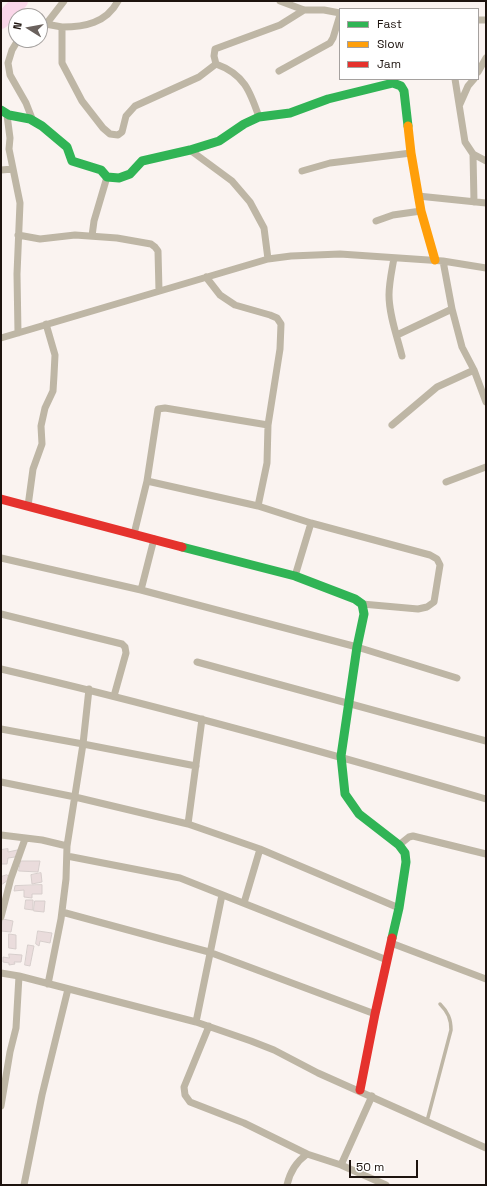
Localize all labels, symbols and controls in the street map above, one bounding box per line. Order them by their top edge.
north arrow [8,8,48,48]
legend [339,8,479,80]
text: Fast [377,16,402,32]
text: N [10,21,25,31]
text: Slow [377,36,404,52]
text: Jam [377,56,401,72]
scale bar [351,1152,420,1178]
text: 50 m [356,1159,384,1175]

